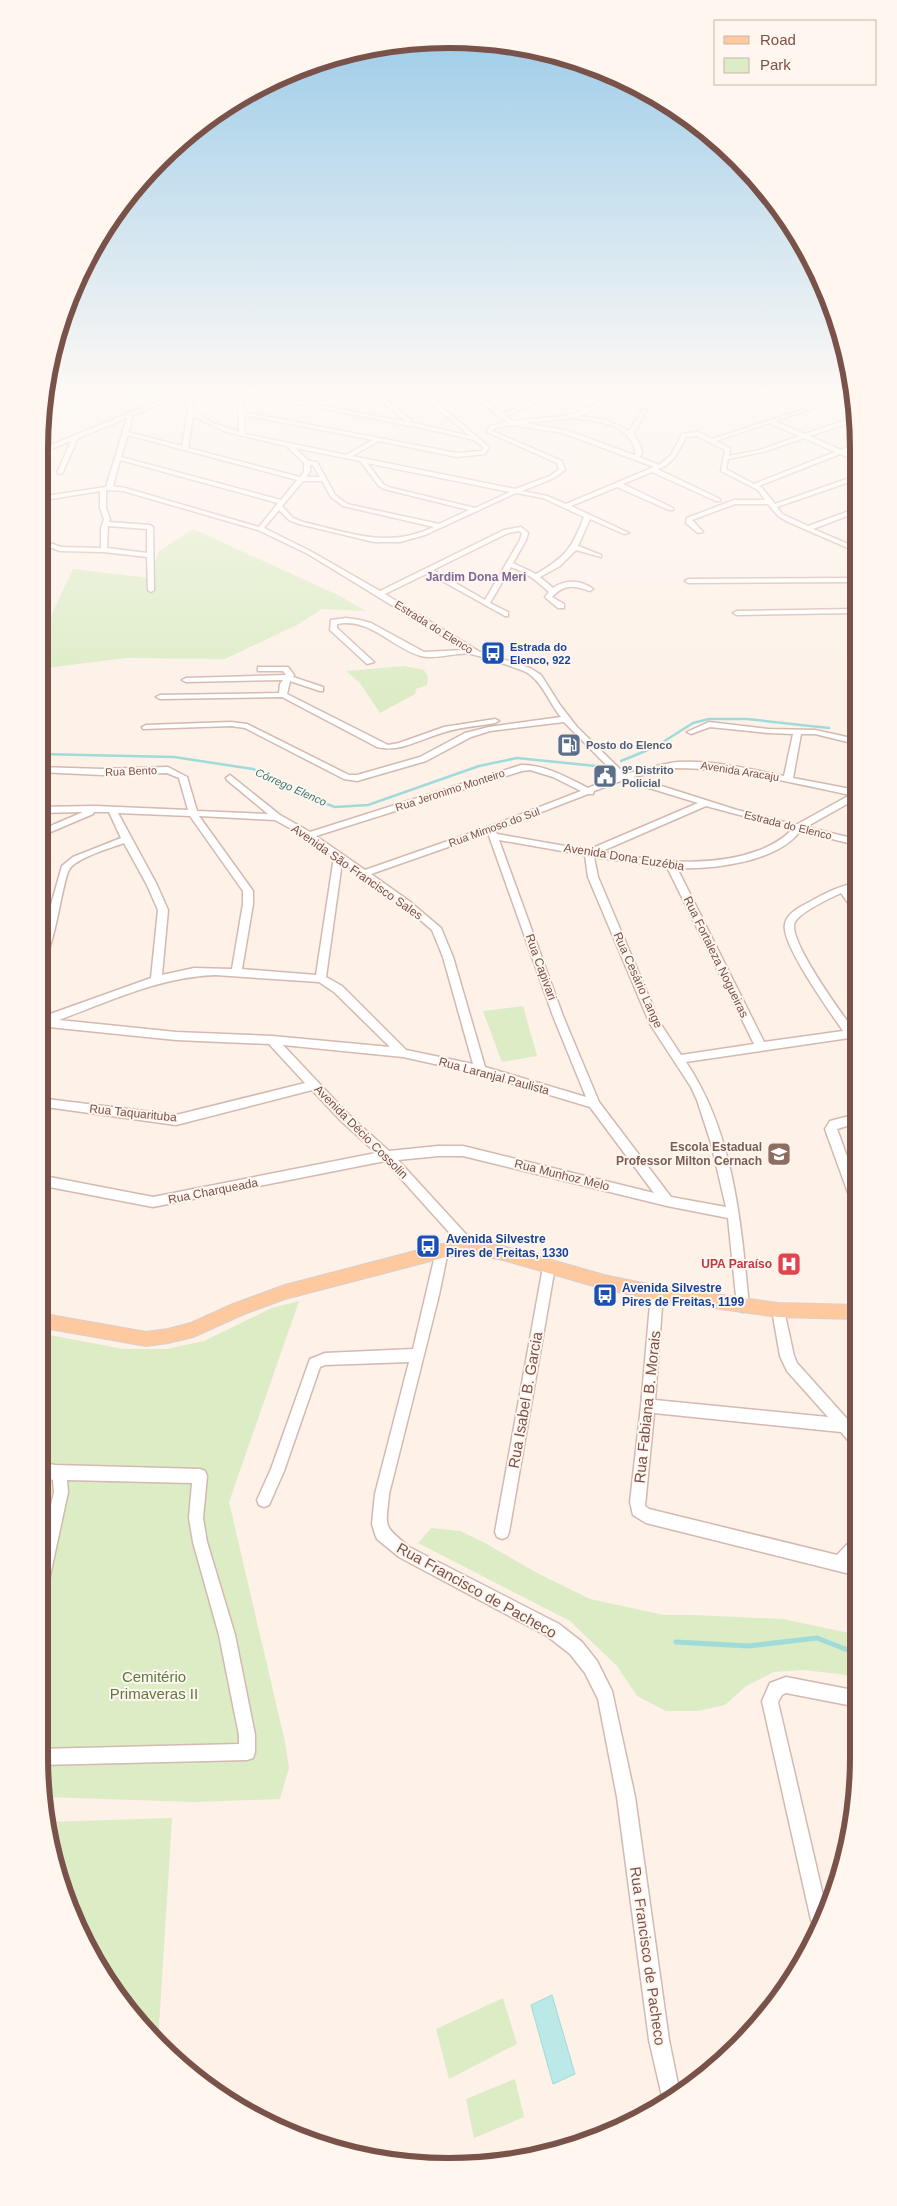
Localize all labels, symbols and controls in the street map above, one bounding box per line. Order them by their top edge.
legend [714,20,877,85]
text: Road [760,31,796,48]
text: Park [760,56,791,73]
district label: Jardim Dona Meri [426,570,526,584]
street label: Estrada do Elenco [393,598,475,656]
bus stop icon: Estrada do Elenco, 922 [480,640,506,666]
place label: Estrada do Elenco, 922 [510,641,571,666]
fuel station icon: Posto do Elenco [556,732,582,758]
place label: Posto do Elenco [586,739,672,751]
street label: Avenida Aracaju [700,759,780,783]
public building icon: 9º Distrito Policial [592,763,618,789]
street label: Rua Bento [105,764,157,778]
place label: 9º Distrito Policial [622,764,674,789]
water label: Córrego Elenco [254,766,328,808]
street label: Rua Jeronimo Monteiro [394,767,506,813]
street label: Rua Mimoso do Sul [447,805,541,849]
street label: Estrada do Elenco [743,808,833,842]
street label: Avenida São Francisco Sales [289,821,425,923]
street label: Avenida Dona Euzébia [563,841,686,873]
street label: Rua Fortaleza Nogueiras [680,894,752,1020]
street label: Rua Cesário Lange [611,930,666,1030]
street label: Rua Capivari [523,932,559,1002]
street label: Rua Laranjal Paulista [437,1054,551,1098]
street label: Avenida Décio Cossolin [311,1082,411,1182]
street label: Rua Taquarituba [89,1101,178,1125]
place label: Escola Estadual Professor Milton Cernach [616,1140,762,1168]
school or university icon: Escola Estadual Professor Milton Cernach [766,1141,792,1167]
street label: Rua Munhoz Melo [513,1156,611,1194]
street label: Rua Charqueada [167,1175,260,1207]
place label: Avenida Silvestre Pires de Freitas, 1330 [446,1232,569,1260]
bus stop icon: Avenida Silvestre Pires de Freitas, 1330 [415,1233,441,1259]
hospital icon: UPA Paraíso [776,1251,802,1277]
place label: UPA Paraíso [701,1257,772,1271]
place label: Avenida Silvestre Pires de Freitas, 1199 [622,1281,744,1309]
bus stop icon: Avenida Silvestre Pires de Freitas, 1199 [592,1282,618,1308]
street label: Rua Isabel B. Garcia [505,1330,546,1470]
street label: Rua Fabiana B. Morais [631,1330,663,1484]
street label: Rua Francisco de Pacheco [394,1539,560,1641]
park label: Cemitério Primaveras II [110,1668,198,1702]
street label: Rua Francisco de Pacheco [627,1866,669,2046]

